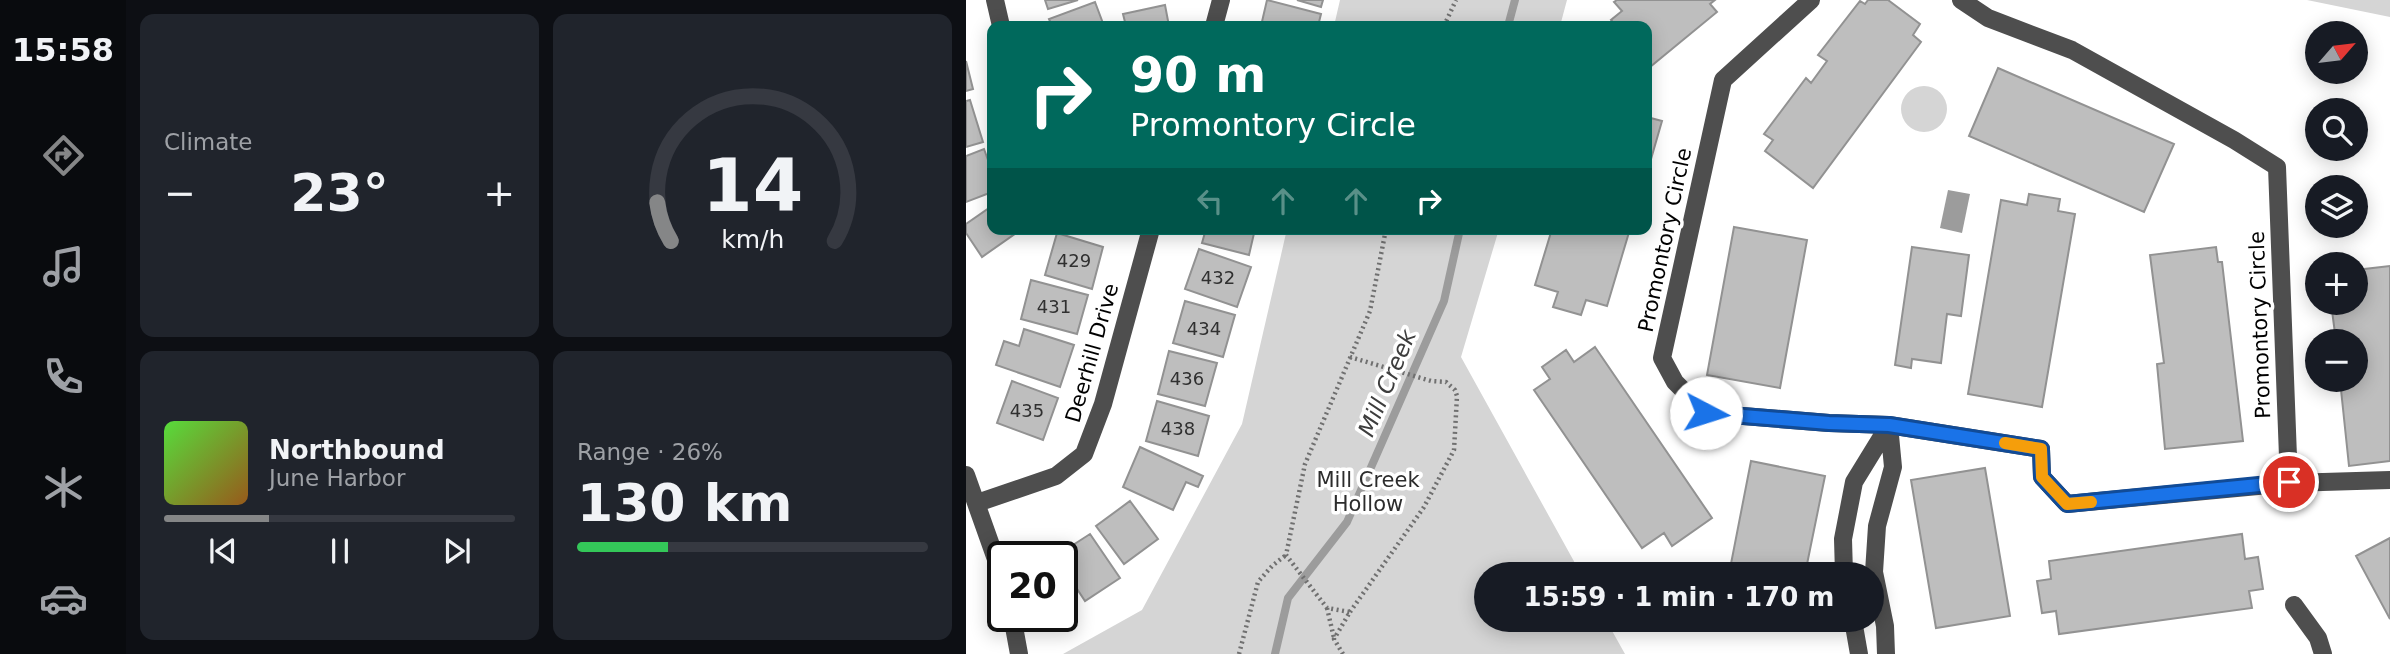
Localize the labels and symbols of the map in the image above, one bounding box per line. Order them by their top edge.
north arrow [2305,21,2368,84]
street label: Promontory Circle [1634,146,1696,334]
street label: Promontory Circle [2245,231,2275,419]
house number: 429 [1057,250,1091,271]
house number: 432 [1201,267,1235,288]
street label: Deerhill Drive [1061,281,1123,425]
house number: 431 [1037,296,1071,317]
house number: 434 [1187,318,1221,339]
water label: Mill Creek [1353,324,1422,440]
house number: 436 [1170,368,1204,389]
position arrow [1669,376,1743,450]
house number: 435 [1010,400,1044,421]
house number: 438 [1161,418,1195,439]
pin [2259,452,2319,512]
park label: Mill Creek Hollow [1316,468,1420,516]
speed limit sign: 20 [987,541,1078,632]

